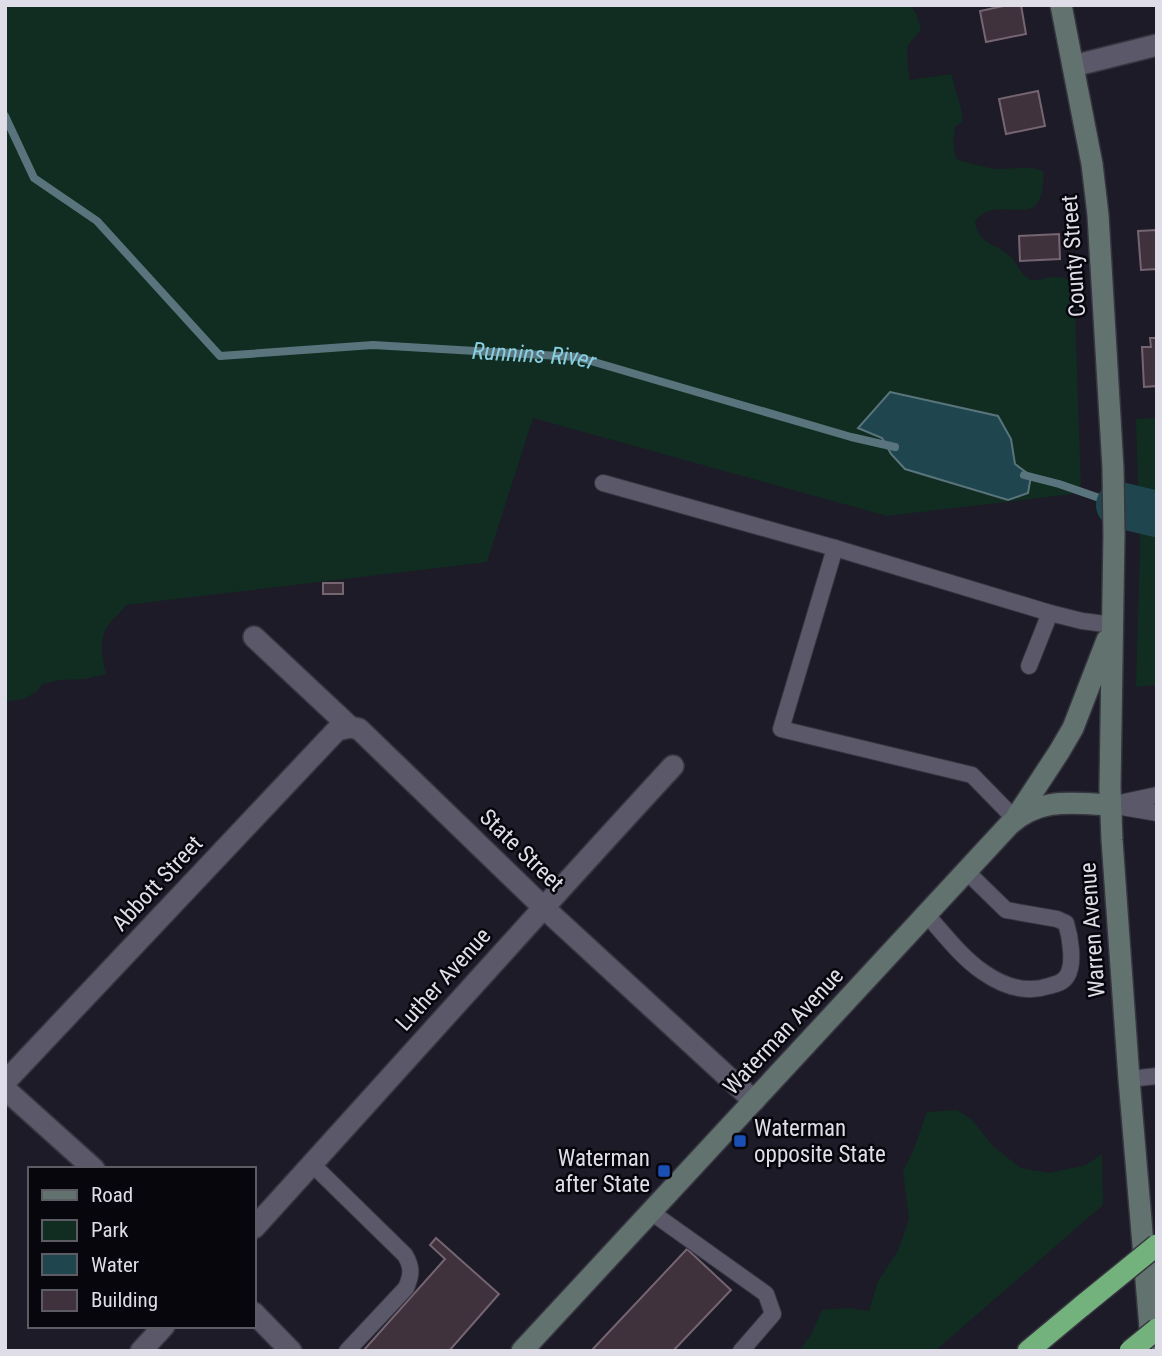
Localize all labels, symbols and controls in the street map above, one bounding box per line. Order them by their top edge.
street label: County Street [1056,194,1091,318]
water label: Runnins River [471,337,600,376]
street label: State Street [474,804,569,897]
street label: Abbott Street [106,830,208,937]
street label: Warren Avenue [1074,861,1111,998]
street label: Luther Avenue [390,922,496,1036]
street label: Waterman Avenue [718,962,849,1100]
place label: Waterman opposite State [754,1115,886,1168]
marker: Waterman opposite State [732,1133,748,1149]
place label: Waterman after State [554,1145,650,1198]
marker: Waterman after State [656,1163,672,1179]
legend [28,1167,256,1328]
text: Road [91,1183,133,1207]
text: Park [91,1218,129,1242]
text: Water [91,1253,139,1277]
text: Building [91,1288,158,1312]

